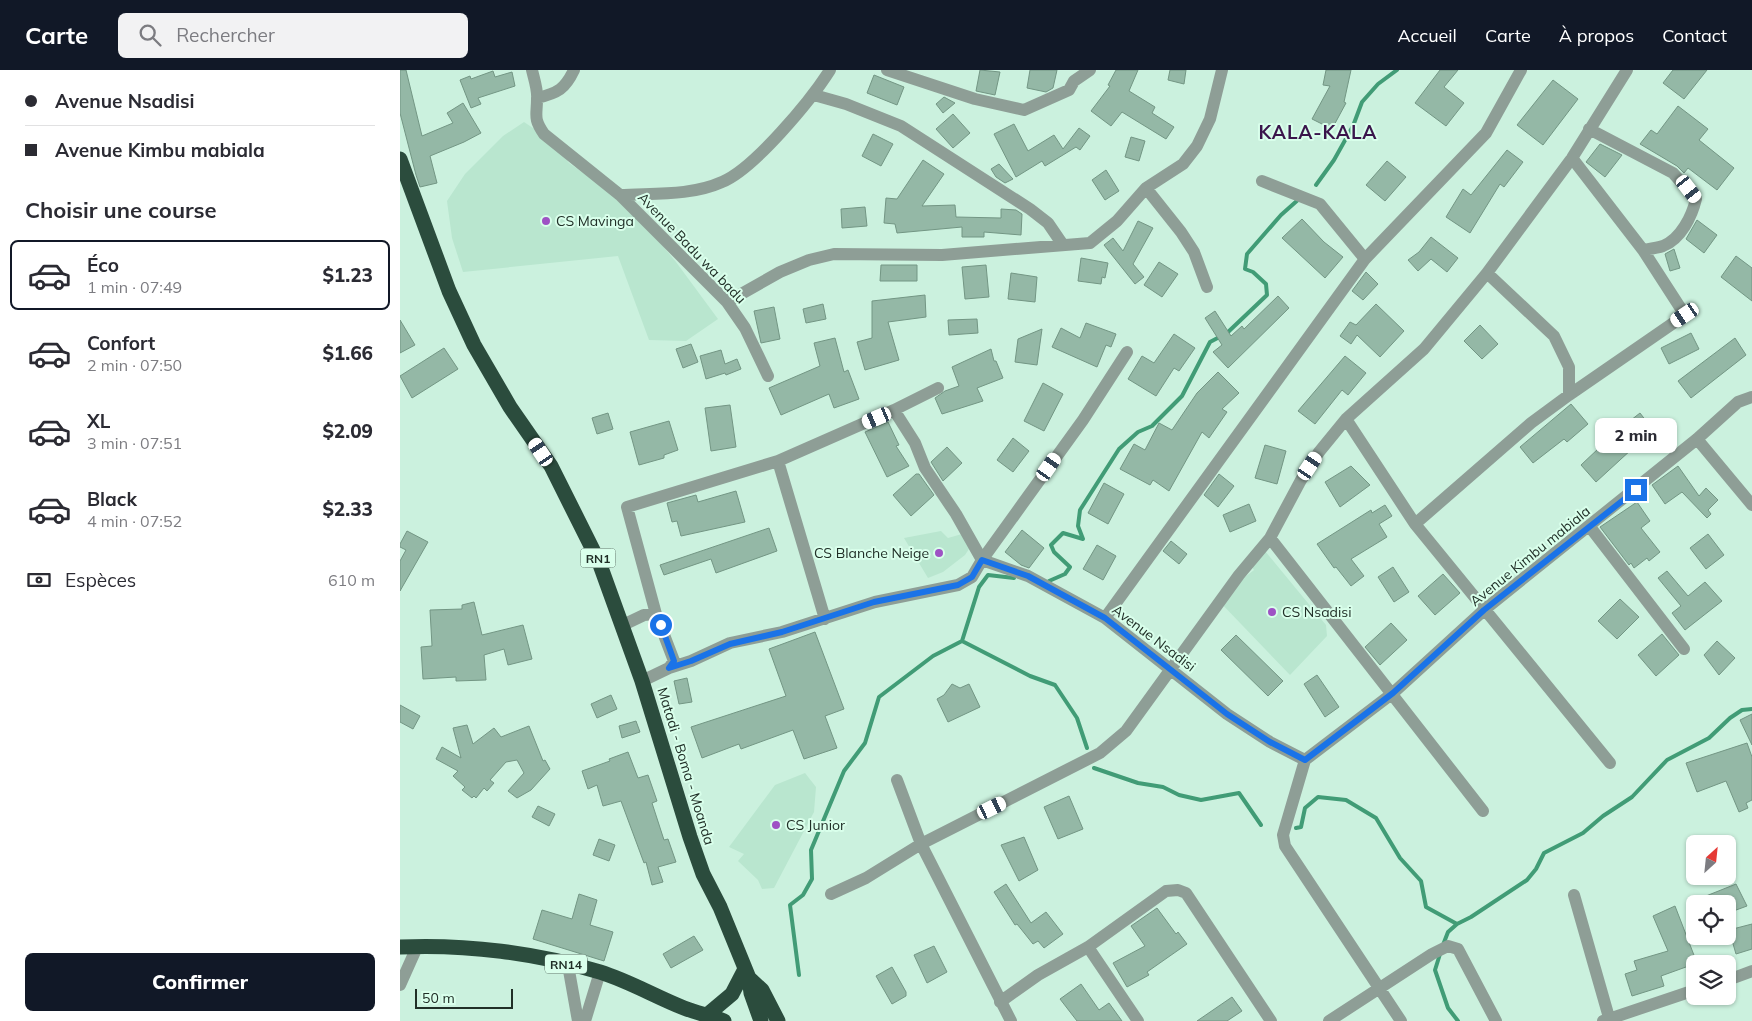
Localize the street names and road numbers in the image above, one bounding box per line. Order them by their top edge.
street label: Avenue Badu wa badu [634,189,750,307]
street label: Avenue Kimbu mabiala [1466,502,1594,610]
road number: RN1 [580,548,616,568]
street label: Avenue Nsadisi [1109,601,1199,675]
street label: Matadi - Boma - Moanda [653,685,719,847]
road number: RN14 [545,954,587,974]

